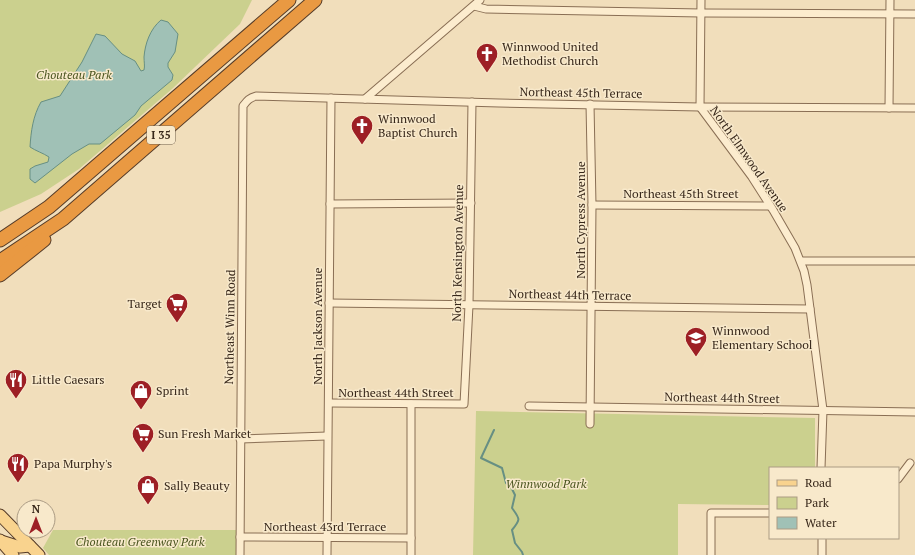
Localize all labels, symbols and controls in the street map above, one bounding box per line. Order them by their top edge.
place label: Winnwood United Methodist Church [502,39,599,68]
church icon: Winnwood United Methodist Church [474,41,500,74]
park label: Chouteau Park [36,67,112,82]
street label: Northeast 45th Terrace [519,84,643,101]
street label: North Elmwood Avenue [707,103,792,215]
place label: Winnwood Baptist Church [378,111,458,140]
church icon: Winnwood Baptist Church [349,113,375,146]
road number: I 35 [147,126,175,144]
street label: North Cypress Avenue [573,161,588,279]
street label: North Kensington Avenue [449,184,466,322]
street label: Northeast 45th Street [623,186,739,201]
street label: North Jackson Avenue [310,267,325,385]
street label: Northeast Winn Road [221,269,238,385]
street label: Northeast 44th Terrace [508,286,632,303]
supermarket icon: Target [164,291,190,324]
place label: Target [127,296,163,311]
place label: Winnwood Elementary School [712,323,813,352]
school or university icon: Winnwood Elementary School [683,325,709,358]
restaurant icon: Little Caesars [3,367,29,400]
place label: Little Caesars [32,372,105,387]
shop icon: Sprint [128,378,154,411]
place label: Sprint [156,383,190,398]
street label: Northeast 44th Street [338,385,454,400]
street label: Northeast 44th Street [664,389,780,406]
supermarket icon: Sun Fresh Market [130,421,156,454]
place label: Sun Fresh Market [158,426,252,441]
restaurant icon: Papa Murphy's [5,451,31,484]
place label: Papa Murphy's [34,456,112,471]
legend [769,467,899,539]
shop icon: Sally Beauty [135,473,161,506]
text: Road [805,475,832,490]
park label: Winnwood Park [505,476,587,491]
place label: Sally Beauty [164,478,230,493]
text: Park [805,495,830,510]
north arrow [16,499,56,539]
text: N [32,502,41,516]
text: Water [805,515,837,530]
street label: Northeast 43rd Terrace [264,519,386,534]
park label: Chouteau Greenway Park [75,534,205,549]

